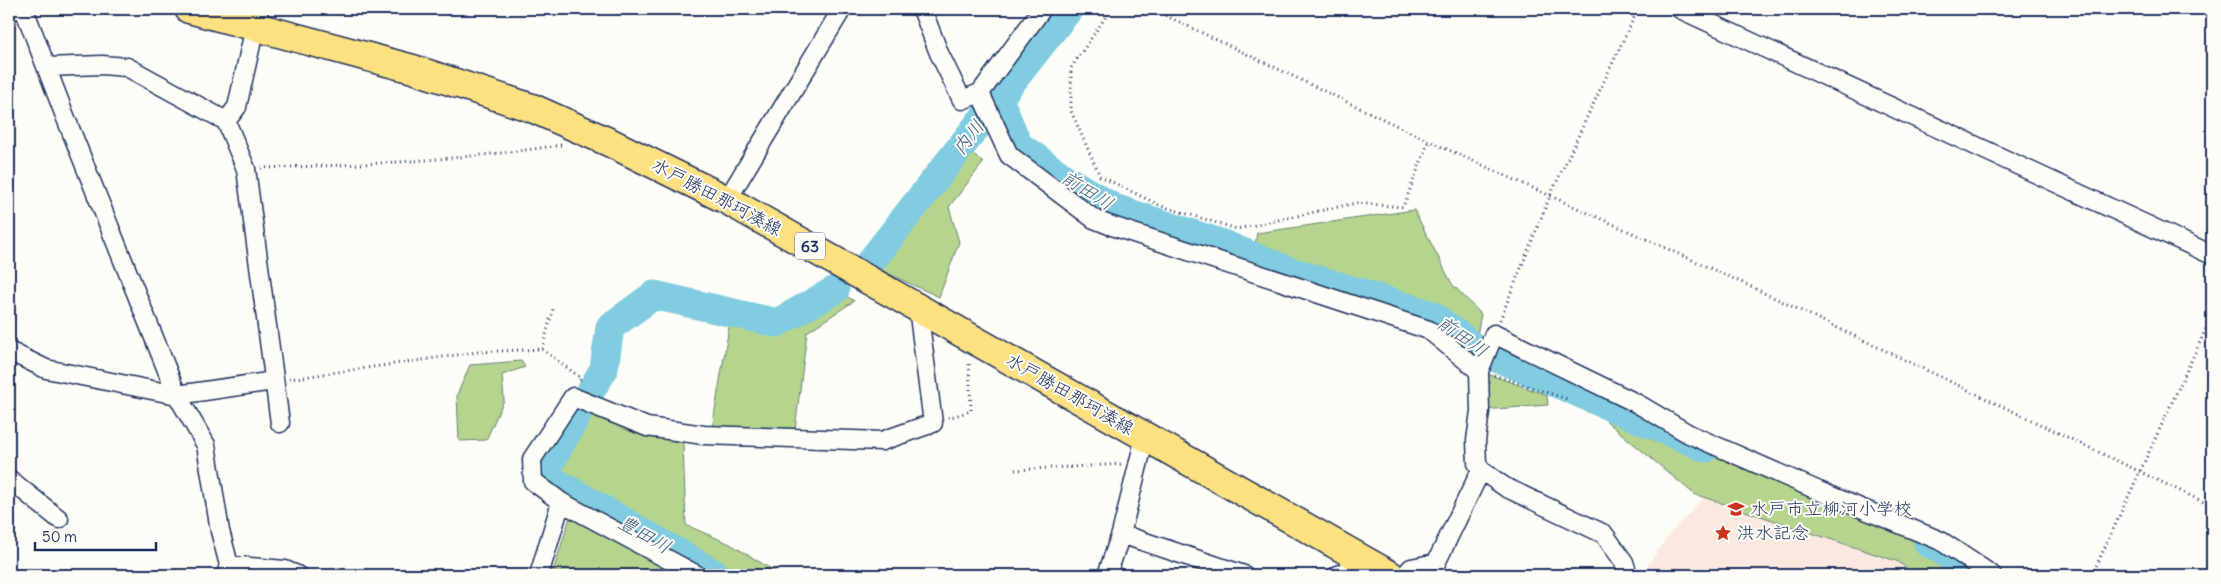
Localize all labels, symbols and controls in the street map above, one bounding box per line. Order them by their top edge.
water label: 内川 [947,115,989,159]
street label: 水戸勝田那珂湊線 [648,153,786,241]
water label: 前田川 [1057,165,1119,215]
road number: 63 [795,232,825,260]
water label: 前田川 [1433,310,1493,362]
street label: 水戸勝田那珂湊線 [1002,348,1138,440]
place label: 水戸市立柳河小学校 [1750,497,1912,520]
school or university icon: 水戸市立柳河小学校 [1726,499,1746,519]
water label: 豊田川 [614,509,676,559]
scale bar [35,519,156,551]
place label: 洪水記念 [1737,521,1809,544]
place icon: 洪水記念 [1713,523,1733,543]
text: 50 m [42,527,77,546]

